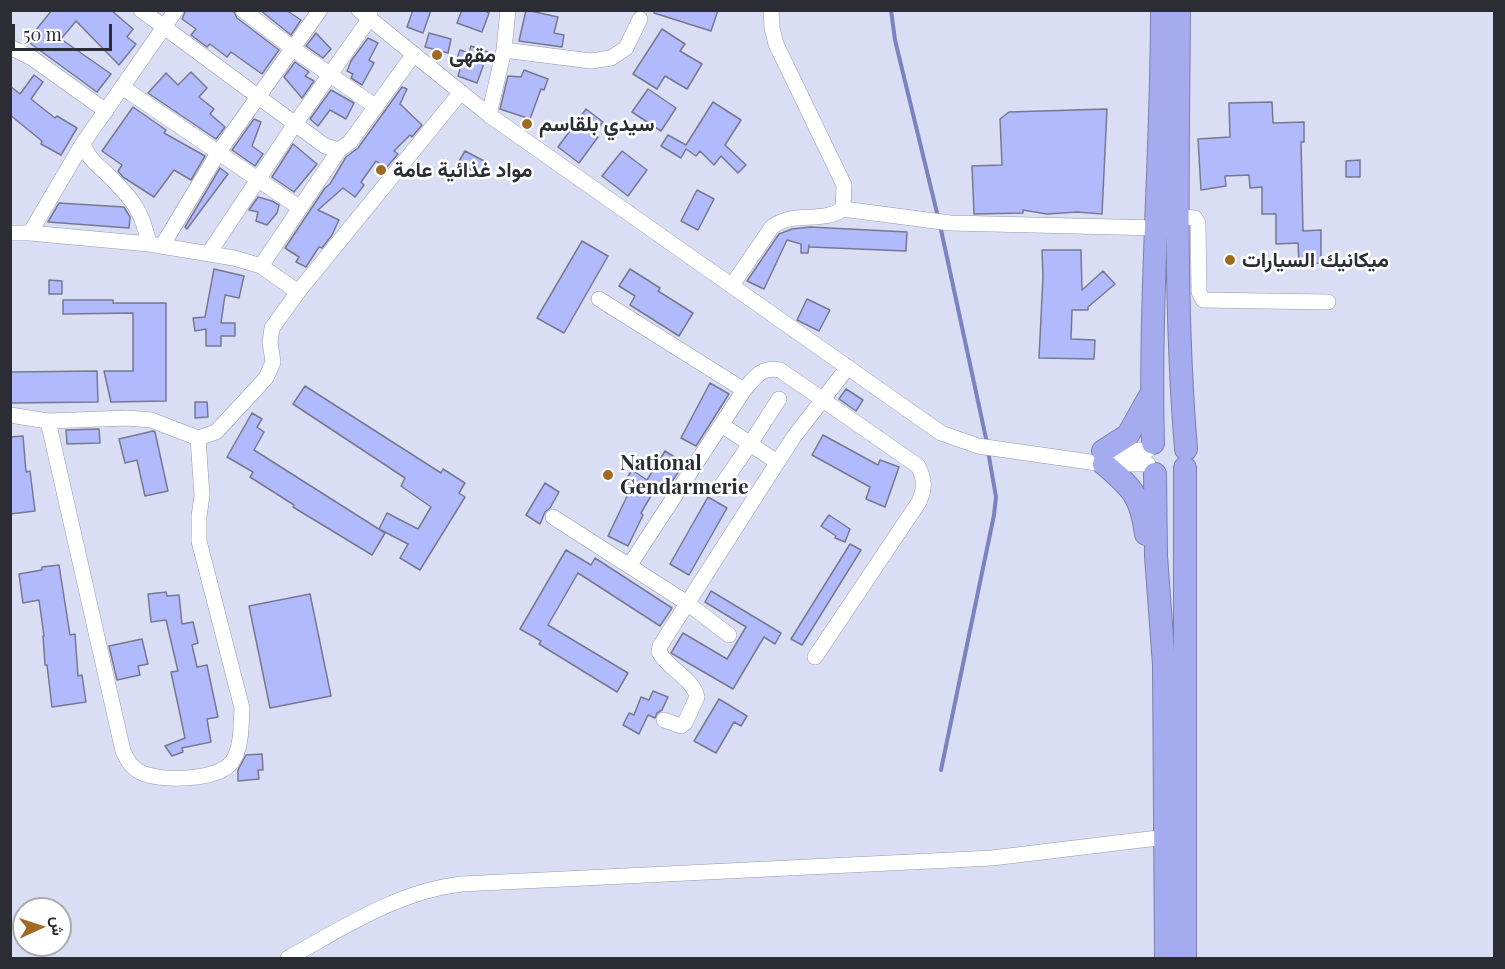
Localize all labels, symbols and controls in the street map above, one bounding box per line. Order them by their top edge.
scale bar [15,12,116,50]
text: 50 m [23,22,62,46]
place label: مقهى [449,42,496,68]
marker: مقهى [430,48,444,62]
place label: سيدي بلقاسم [539,111,654,137]
marker: سيدي بلقاسم [520,117,534,131]
place label: مواد غذائية عامة [393,157,532,183]
marker: مواد غذائية عامة [374,163,388,177]
place label: ميكانيك السيارات [1242,247,1389,273]
marker: ميكانيك السيارات [1223,253,1237,267]
place label: National Gendarmerie [620,450,748,500]
marker: National Gendarmerie [601,468,615,482]
north arrow [12,897,72,957]
text: ش [47,916,69,936]

